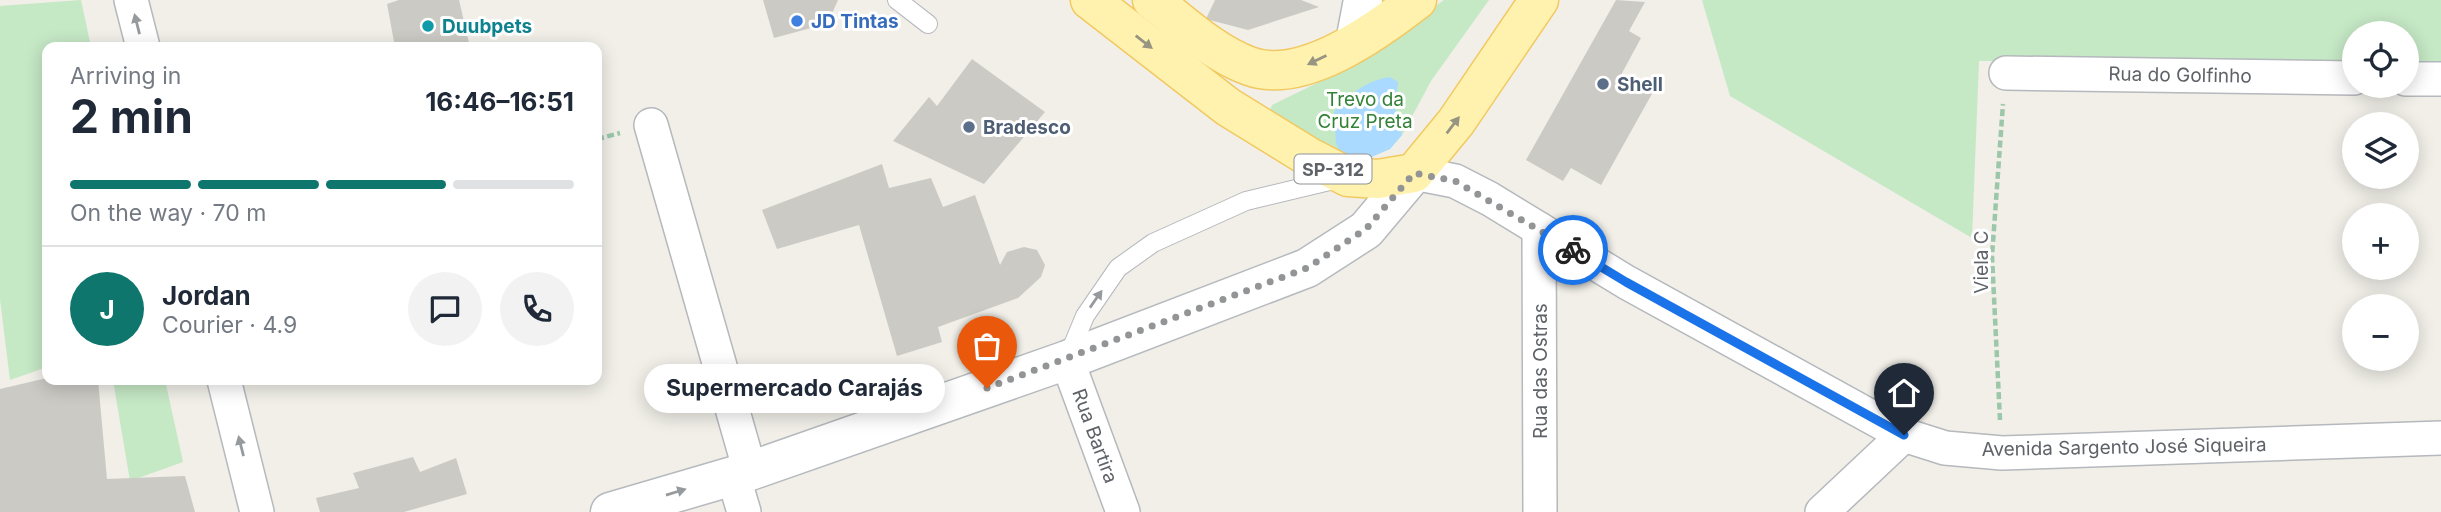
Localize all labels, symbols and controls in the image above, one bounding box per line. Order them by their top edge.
place label: JD Tintas [811,10,899,33]
one-way arrow [131,12,142,34]
marker: JD Tintas [789,13,805,29]
place label: Duubpets [442,15,532,38]
marker: Duubpets [420,18,436,34]
map controls [2342,21,2419,371]
button: locate [2342,21,2419,98]
one-way arrow [1135,34,1153,48]
one-way arrow [1307,55,1327,66]
text: Arriving in [70,62,181,90]
street label: Rua do Golfinho [2108,62,2252,88]
place label: Shell [1617,73,1663,96]
marker: Shell [1595,76,1611,92]
text: 16:46–16:51 [425,86,574,117]
text: 2 min [70,88,193,144]
park label: Trevo da Cruz Preta [1317,88,1413,133]
button: layers [2342,112,2419,189]
place label: Bradesco [983,116,1071,139]
one-way arrow [1446,116,1460,134]
marker: Bradesco [961,119,977,135]
road number: SP-312 [1294,154,1372,184]
text: On the way · 70 m [70,199,266,227]
button: + [2342,203,2419,280]
courier [1538,215,1608,285]
street label: Viela C [1970,230,1993,294]
icon: bike [1554,231,1592,269]
button: chat [408,272,482,346]
button: phone [500,272,574,346]
text: Jordan [162,280,251,311]
one-way arrow [1089,290,1103,308]
text: J [99,294,115,325]
button: − [2342,294,2419,371]
street label: Rua das Ostras [1529,303,1552,439]
text: Courier · 4.9 [162,311,297,339]
pin [957,316,1017,388]
icon: bag [968,327,1006,365]
pin [1874,363,1934,435]
callout: Supermercado Carajás [644,364,945,412]
text: Supermercado Carajás [666,374,923,402]
icon: home [1885,374,1923,412]
street label: Rua Bartira [1067,386,1123,486]
street label: Avenida Sargento José Siqueira [1981,433,2267,461]
one-way arrow [235,435,246,457]
one-way arrow [665,487,686,497]

